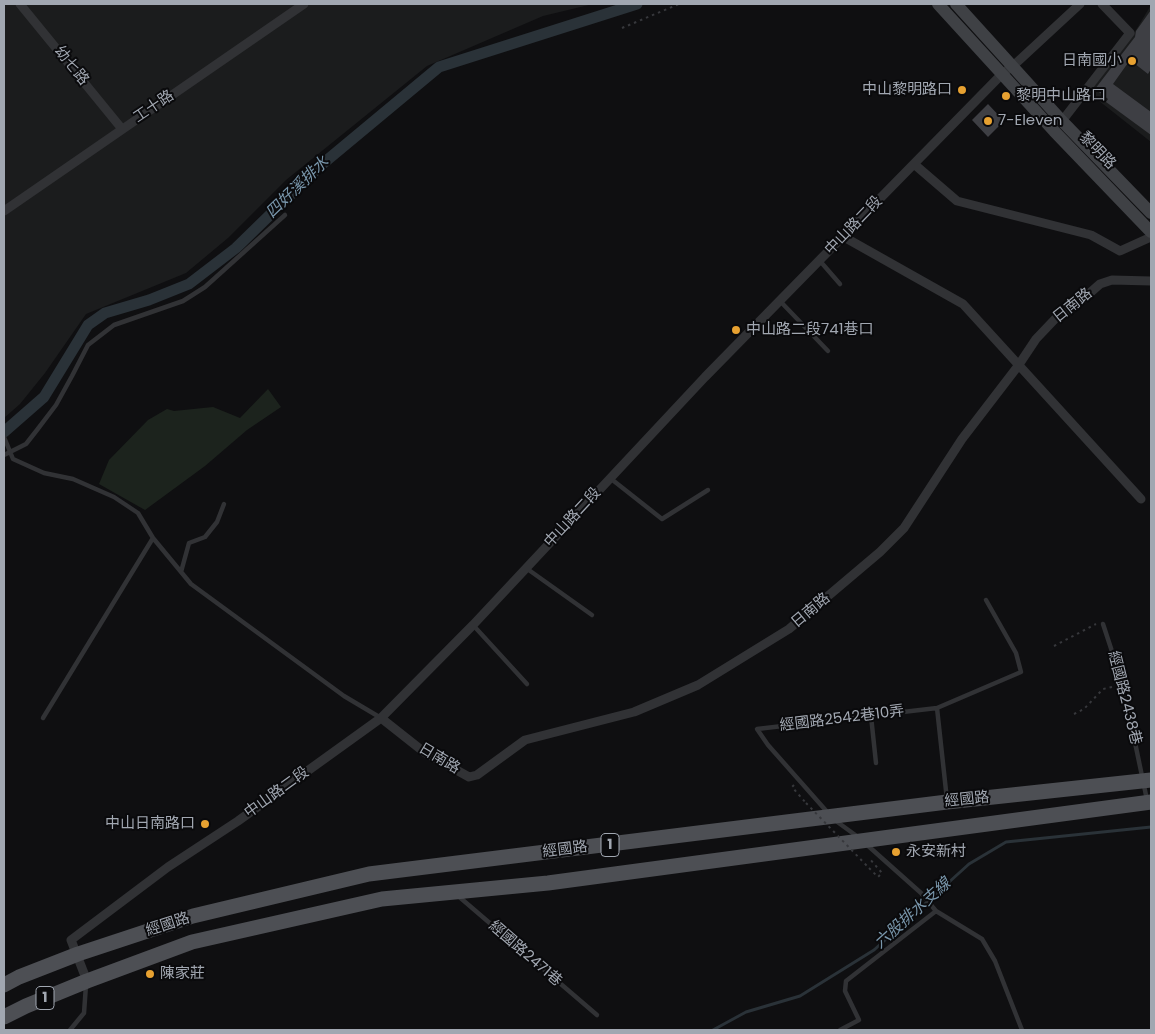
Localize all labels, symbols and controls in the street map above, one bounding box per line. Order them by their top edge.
street label: 幼七路 [50,43,92,89]
place label: 日南國小 [1062,52,1122,70]
marker: 日南國小 [1126,55,1138,67]
place label: 中山黎明路口 [862,81,952,99]
marker: 中山黎明路口 [956,84,968,96]
street label: 工十路 [130,87,178,127]
place label: 黎明中山路口 [1016,87,1106,105]
marker: 黎明中山路口 [1000,90,1012,102]
place label: 7-Eleven [998,112,1062,130]
marker: 7-Eleven [982,115,994,127]
street label: 黎明路 [1075,129,1119,173]
water label: 四好溪排水 [263,153,333,223]
street label: 中山路二段 [821,193,887,259]
street label: 日南路 [1050,285,1096,327]
place label: 中山路二段741巷口 [746,321,873,339]
marker: 中山路二段741巷口 [730,324,742,336]
street label: 中山路二段 [541,484,605,552]
street label: 日南路 [788,590,834,632]
street label: 經國路2438巷 [1104,649,1144,747]
street label: 經國路2542巷10弄 [779,702,905,736]
street label: 日南路 [415,740,463,778]
street label: 中山路二段 [241,764,313,822]
street label: 經國路 [944,789,990,811]
place label: 中山日南路口 [105,815,195,833]
marker: 中山日南路口 [199,818,211,830]
road number: 1 [601,834,619,856]
street label: 經國路 [542,838,588,862]
place label: 永安新村 [906,843,966,861]
marker: 永安新村 [890,846,902,858]
water label: 六股排水支線 [871,875,955,953]
street label: 經國路 [144,909,192,941]
street label: 經國路2471巷 [485,917,565,991]
place label: 陳家莊 [160,965,205,983]
marker: 陳家莊 [144,968,156,980]
road number: 1 [36,986,54,1010]

